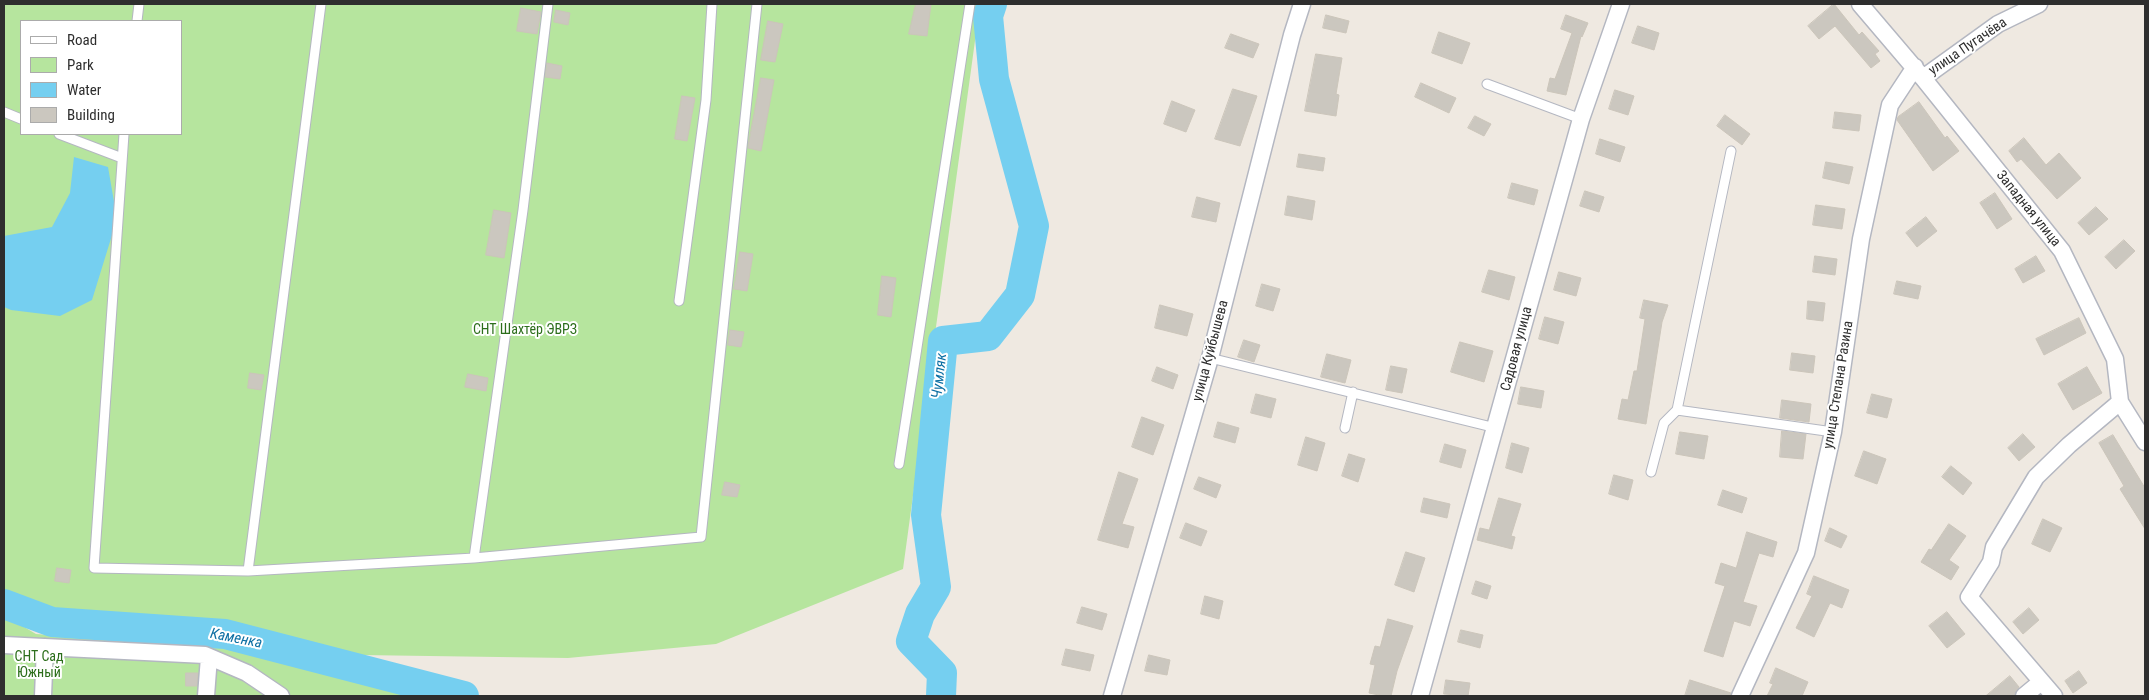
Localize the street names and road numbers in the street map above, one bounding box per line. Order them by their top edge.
street label: улица Пугачёва [1926,15,2010,79]
street label: Западная улица [1992,168,2064,250]
street label: улица Куйбышева [1189,299,1233,403]
street label: Садовая улица [1498,305,1536,393]
street label: улица Степана Разина [1821,320,1857,450]

